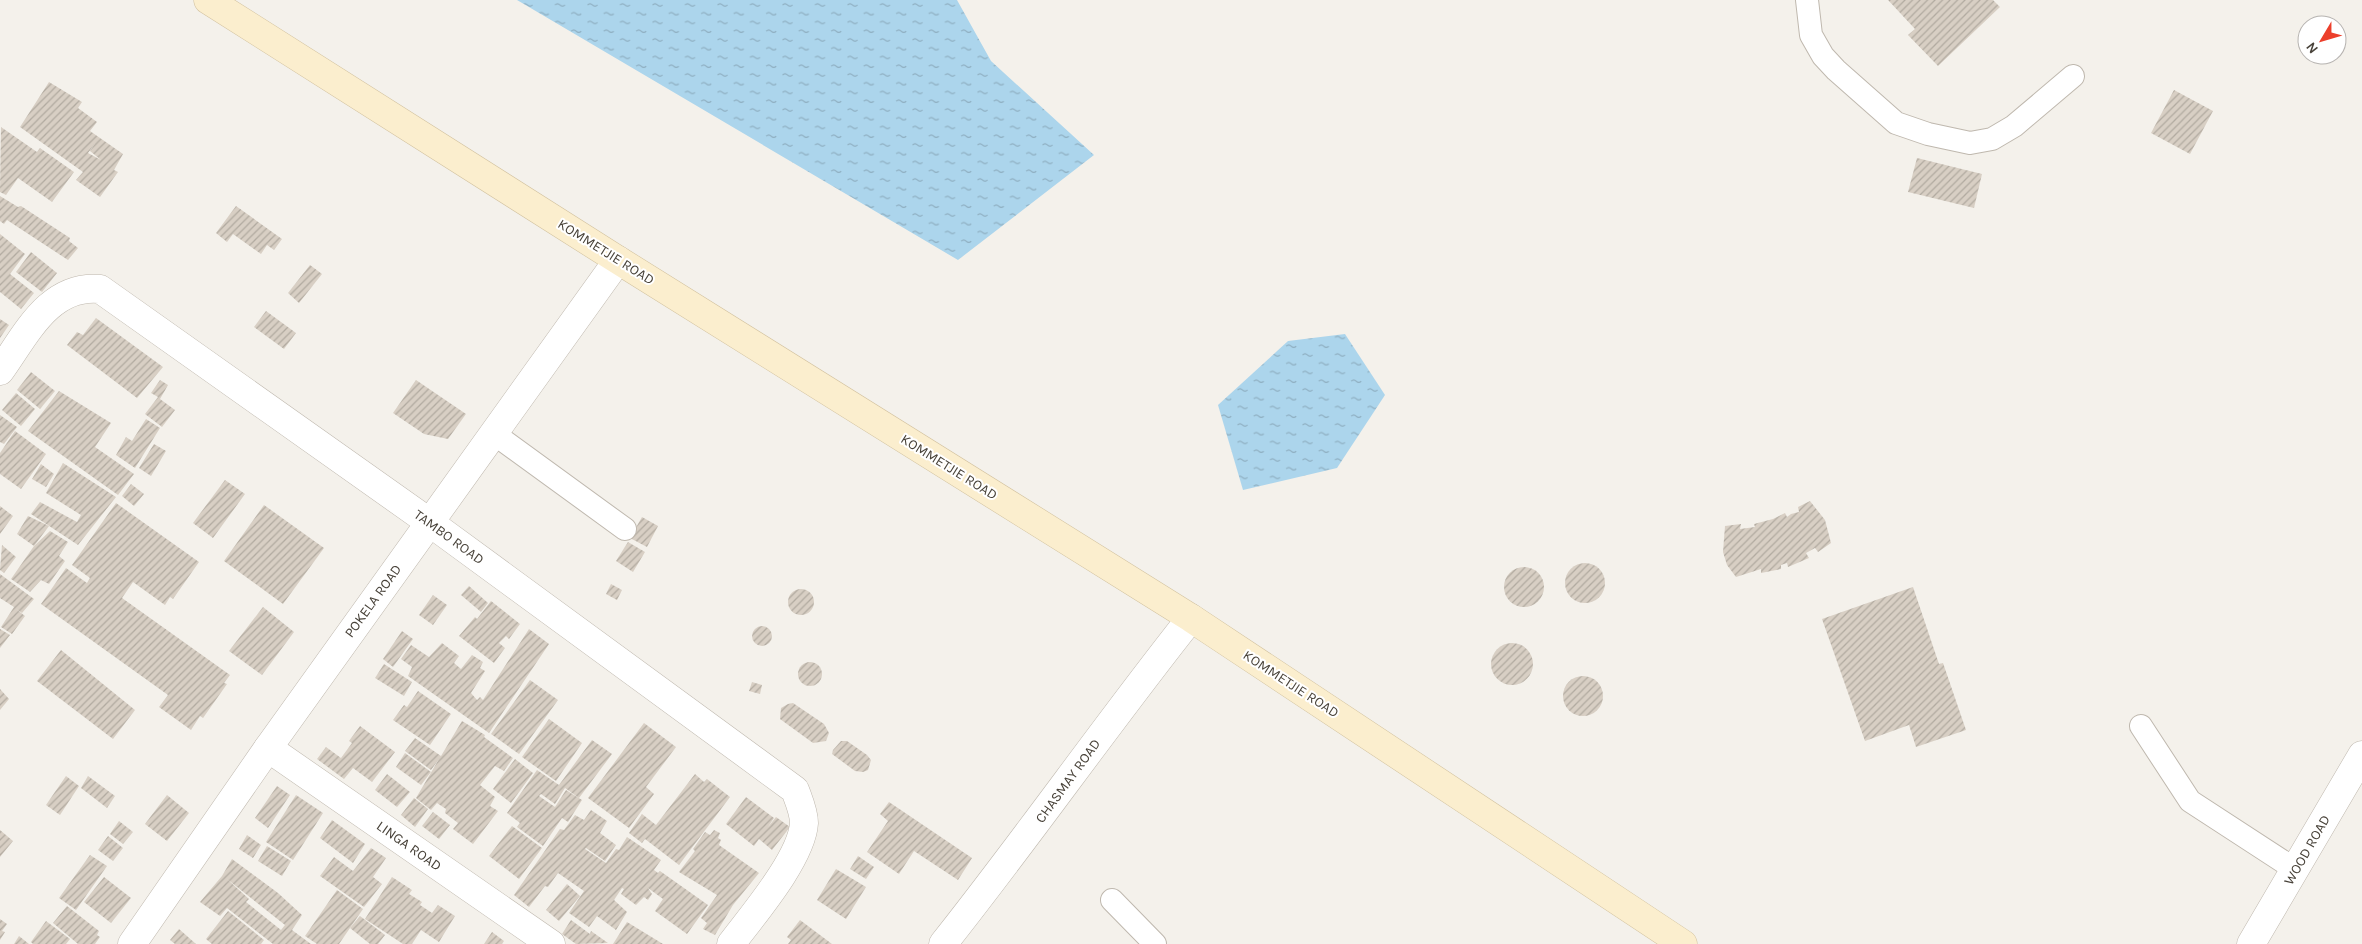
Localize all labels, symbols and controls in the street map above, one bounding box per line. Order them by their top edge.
north arrow [2297,15,2347,65]
text: N [2302,39,2322,57]
street label: KOMMETJIE ROAD [555,215,657,289]
street label: KOMMETJIE ROAD [898,430,1000,504]
street label: TAMBO ROAD [411,506,487,568]
street label: POKELA ROAD [341,561,405,641]
street label: KOMMETJIE ROAD [1240,647,1342,721]
street label: CHASMAY ROAD [1032,736,1104,826]
street label: WOOD ROAD [2280,812,2334,888]
street label: LINGA ROAD [373,817,445,875]

